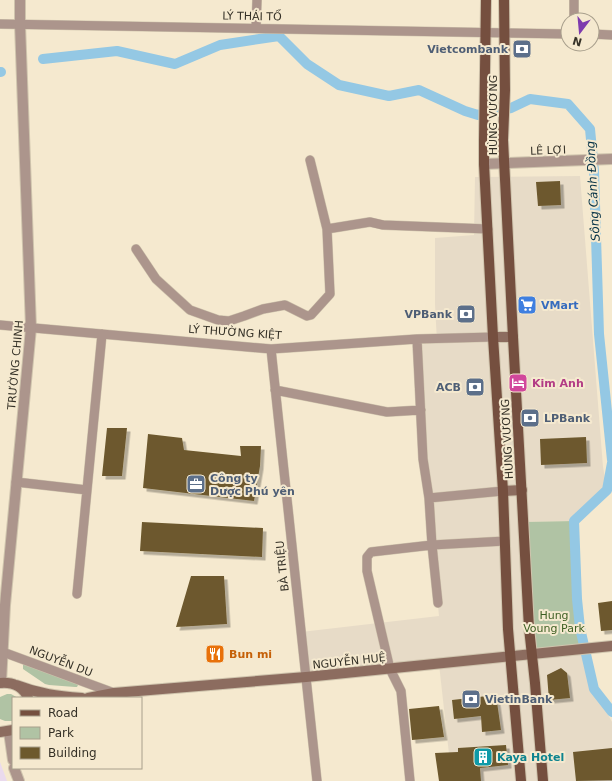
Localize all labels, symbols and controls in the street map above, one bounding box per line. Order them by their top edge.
street label: LÝ THÁI TỔ [222,7,282,24]
north arrow [560,12,600,52]
text: N [571,34,584,49]
bank icon: Vietcombank [511,38,533,60]
place label: Vietcombank [427,43,509,56]
street label: HÙNG VƯƠNG [487,75,500,155]
water label: Sông Cánh Đồng [583,140,603,242]
street label: LÊ LỢI [530,143,566,158]
supermarket icon: VMart [516,294,538,316]
place label: VMart [541,299,579,312]
bank icon: VPBank [455,303,477,325]
place label: VPBank [404,308,453,321]
street label: TRƯỜNG CHINH [5,320,26,411]
street label: LÝ THƯỜNG KIỆT [188,323,282,342]
hotel icon: Kim Anh [507,372,529,394]
bank icon: ACB [464,376,486,398]
place label: Kim Anh [532,377,584,390]
place label: ACB [436,381,461,394]
street label: HÙNG VƯƠNG [499,399,516,479]
bank icon: LPBank [519,407,541,429]
place label: LPBank [544,412,591,425]
place label: Công ty Dược Phú yên [210,472,295,498]
office icon: Công ty Dược Phú yên [185,473,207,495]
street label: BÀ TRIỆU [273,540,292,592]
park label: Hung Voung Park [523,609,585,635]
street label: NGUYỄN DU [27,642,95,679]
restaurant icon: Bun mi [204,643,226,665]
place label: Bun mi [229,648,272,661]
street label: NGUYỄN HUỆ [312,649,386,672]
bank icon: VietinBank [460,688,482,710]
place label: VietinBank [485,693,553,706]
legend [12,697,142,769]
text: Road [48,706,78,720]
text: Park [48,726,74,740]
text: Building [48,746,97,760]
building icon: Kaya Hotel [472,746,494,768]
place label: Kaya Hotel [497,751,564,764]

